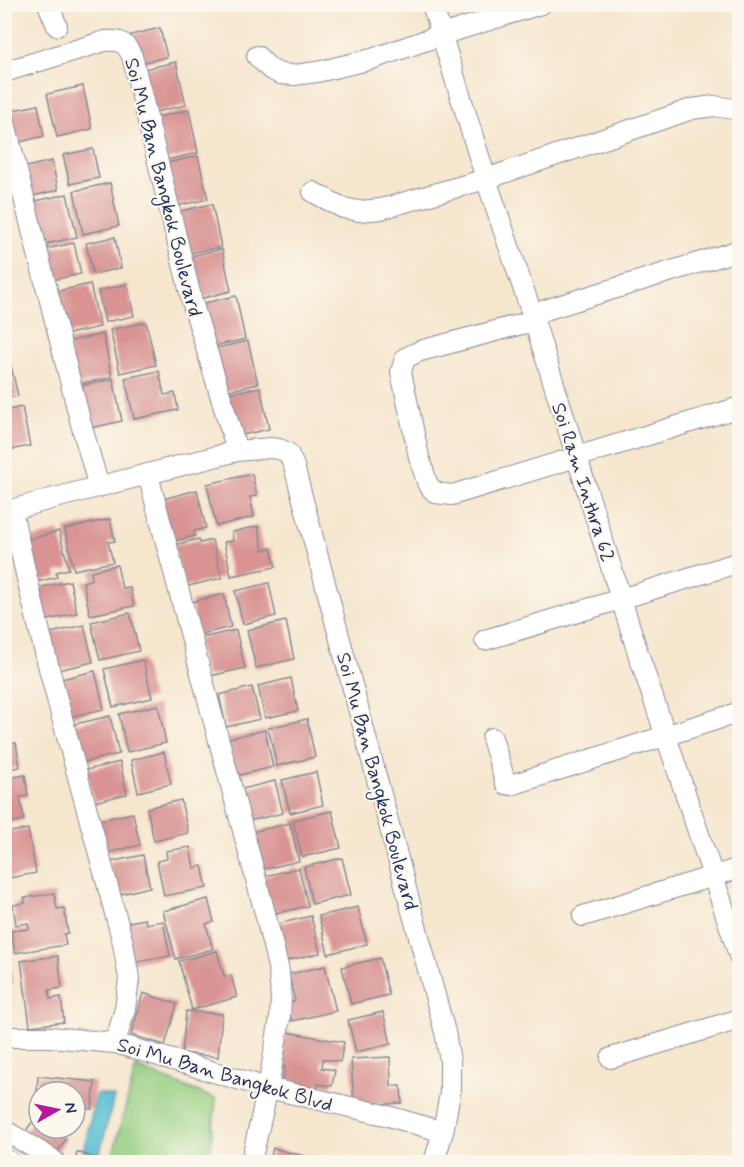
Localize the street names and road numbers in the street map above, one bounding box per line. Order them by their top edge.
street label: Soi Mu Ban Bangkok Boulevard [116,55,208,320]
street label: Soi Ram Inthra 62 [544,399,621,565]
street label: Soi Mu Ban Bangkok Boulevard [328,650,424,913]
street label: Soi Mu Ban Bangkok Blvd [113,1032,335,1120]

